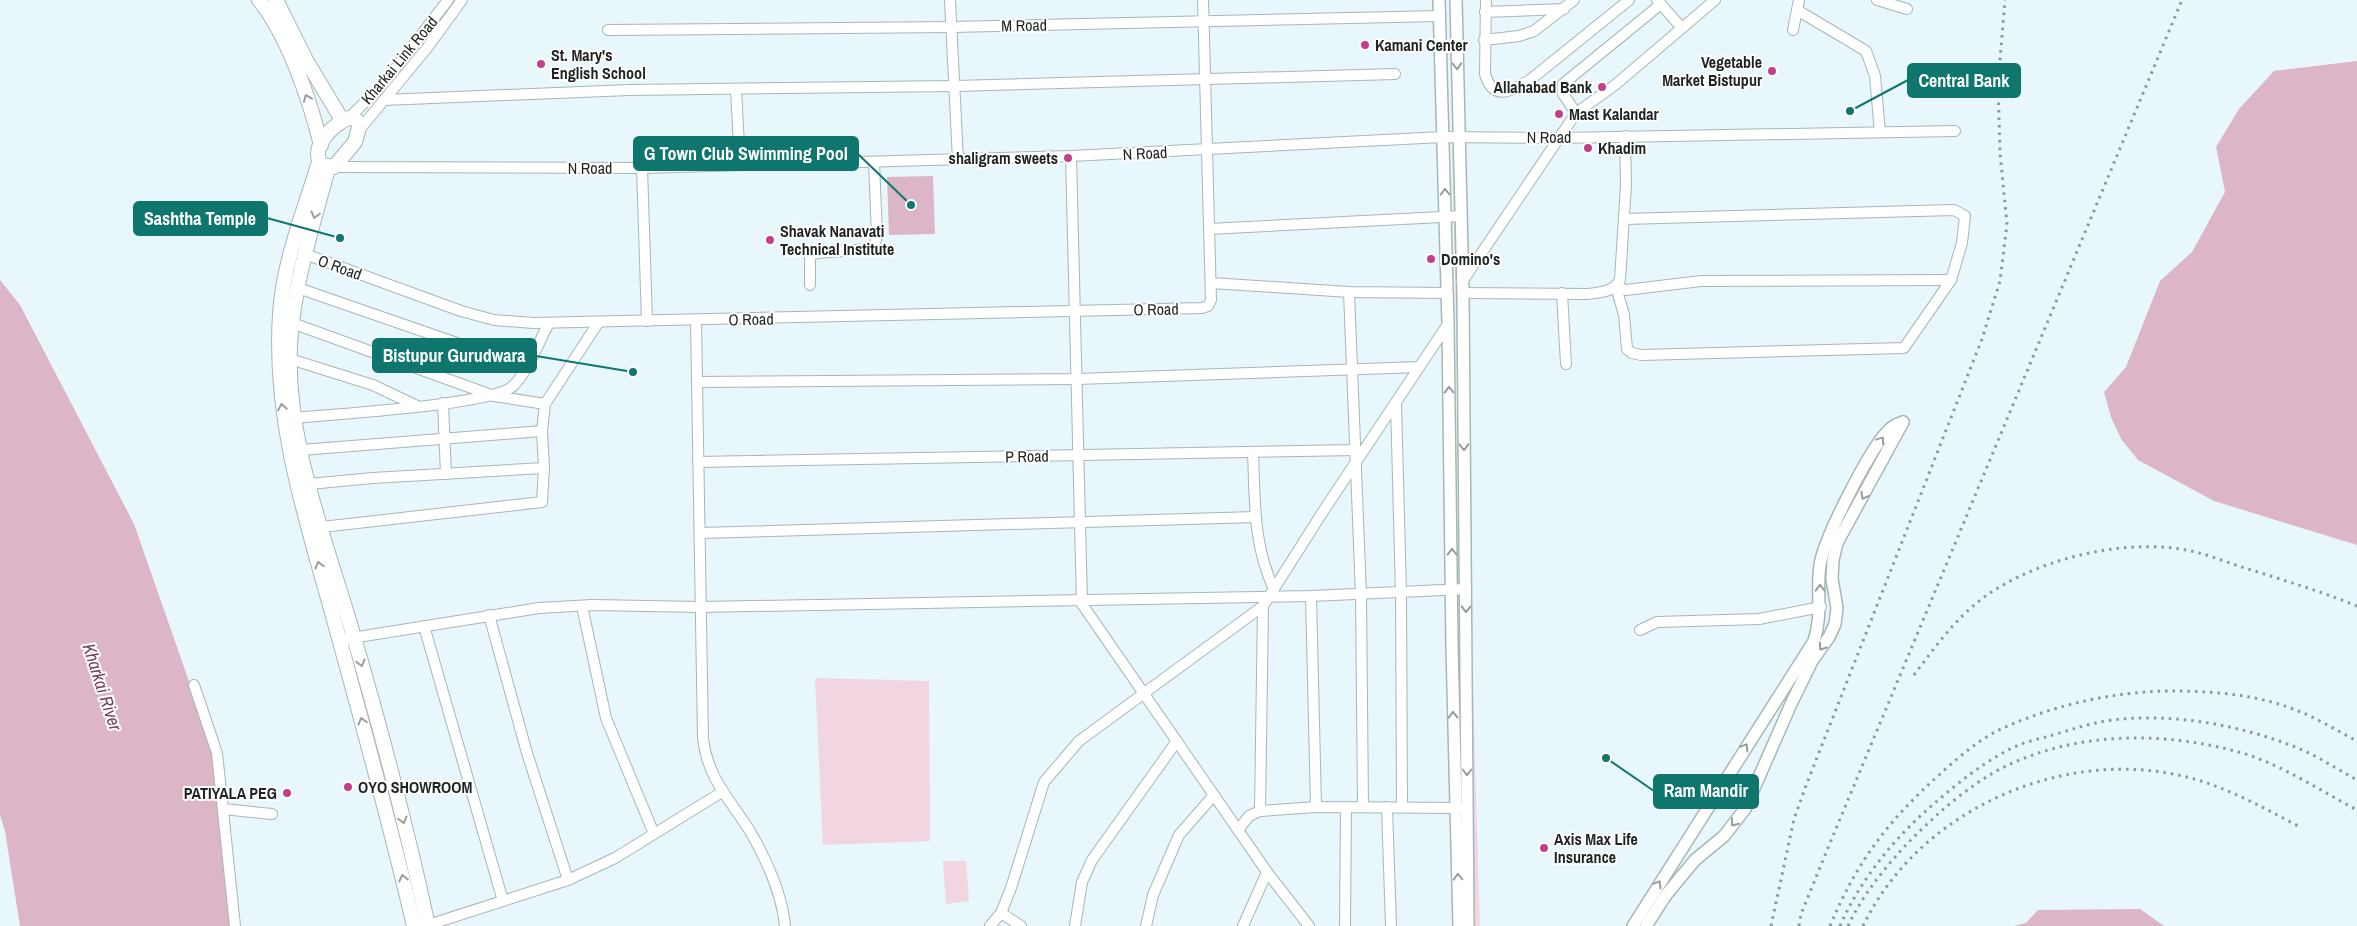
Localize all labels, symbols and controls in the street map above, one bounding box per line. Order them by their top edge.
street label: Kharkai Link Road [356,11,442,109]
street label: M Road [1001,14,1047,36]
place label: Kamani Center [1375,34,1468,56]
marker: Kamani Center [1359,39,1371,51]
place label: St. Mary's English School [551,44,646,84]
place label: Vegetable Market Bistupur [1662,51,1763,91]
marker: St. Mary's English School [535,58,547,70]
one-way arrow [1452,62,1462,70]
callout: Central Bank [1908,64,2020,97]
marker: Vegetable Market Bistupur [1766,65,1778,77]
text: Central Bank [1918,68,2010,93]
place label: Allahabad Bank [1494,76,1593,98]
marker: Allahabad Bank [1596,81,1608,93]
one-way arrow [303,94,313,103]
place label: Mast Kalandar [1569,103,1660,125]
marker: Mast Kalandar [1553,108,1565,120]
street label: N Road [1527,126,1571,148]
callout: G Town Club Swimming Pool [634,137,858,170]
place label: Khadim [1598,137,1646,159]
text: G Town Club Swimming Pool [644,141,848,166]
street label: N Road [1122,141,1168,165]
marker: Khadim [1582,142,1594,154]
place label: shaligram sweets [949,147,1058,169]
marker: shaligram sweets [1062,152,1074,164]
street label: N Road [568,157,612,179]
one-way arrow [1439,187,1450,195]
callout: Sashtha Temple [134,202,267,235]
text: Sashtha Temple [144,206,256,231]
one-way arrow [311,210,321,218]
place label: Shavak Nanavati Technical Institute [780,220,894,260]
marker: Shavak Nanavati Technical Institute [764,234,776,246]
place label: Domino's [1441,248,1500,270]
street label: O Road [315,249,365,285]
marker: Domino's [1425,253,1437,265]
street label: O Road [1133,298,1179,320]
street label: O Road [728,308,774,330]
callout: Bistupur Gurudwara [373,339,536,372]
text: Bistupur Gurudwara [383,343,526,368]
one-way arrow [1444,386,1454,394]
one-way arrow [277,402,287,411]
one-way arrow [1875,437,1884,446]
one-way arrow [1459,444,1469,451]
street label: P Road [1005,445,1049,467]
one-way arrow [1860,491,1870,500]
one-way arrow [1447,548,1457,556]
one-way arrow [314,561,324,569]
one-way arrow [1815,584,1825,592]
one-way arrow [1461,606,1471,614]
water label: Kharkai River [77,640,129,735]
one-way arrow [1819,641,1828,651]
one-way arrow [355,659,366,668]
one-way arrow [1448,711,1459,719]
one-way arrow [357,718,367,726]
one-way arrow [1739,744,1749,753]
one-way arrow [1462,768,1472,776]
callout: Ram Mandir [1654,775,1758,808]
place label: OYO SHOWROOM [358,776,473,798]
text: Ram Mandir [1664,778,1748,803]
marker: OYO SHOWROOM [342,781,354,793]
place label: PATIYALA PEG [184,782,277,804]
marker: PATIYALA PEG [281,787,293,799]
one-way arrow [397,816,407,824]
one-way arrow [1732,817,1740,826]
place label: Axis Max Life Insurance [1554,828,1638,868]
marker: Axis Max Life Insurance [1538,842,1550,854]
one-way arrow [1453,873,1463,881]
one-way arrow [398,874,409,883]
one-way arrow [1651,881,1661,890]

